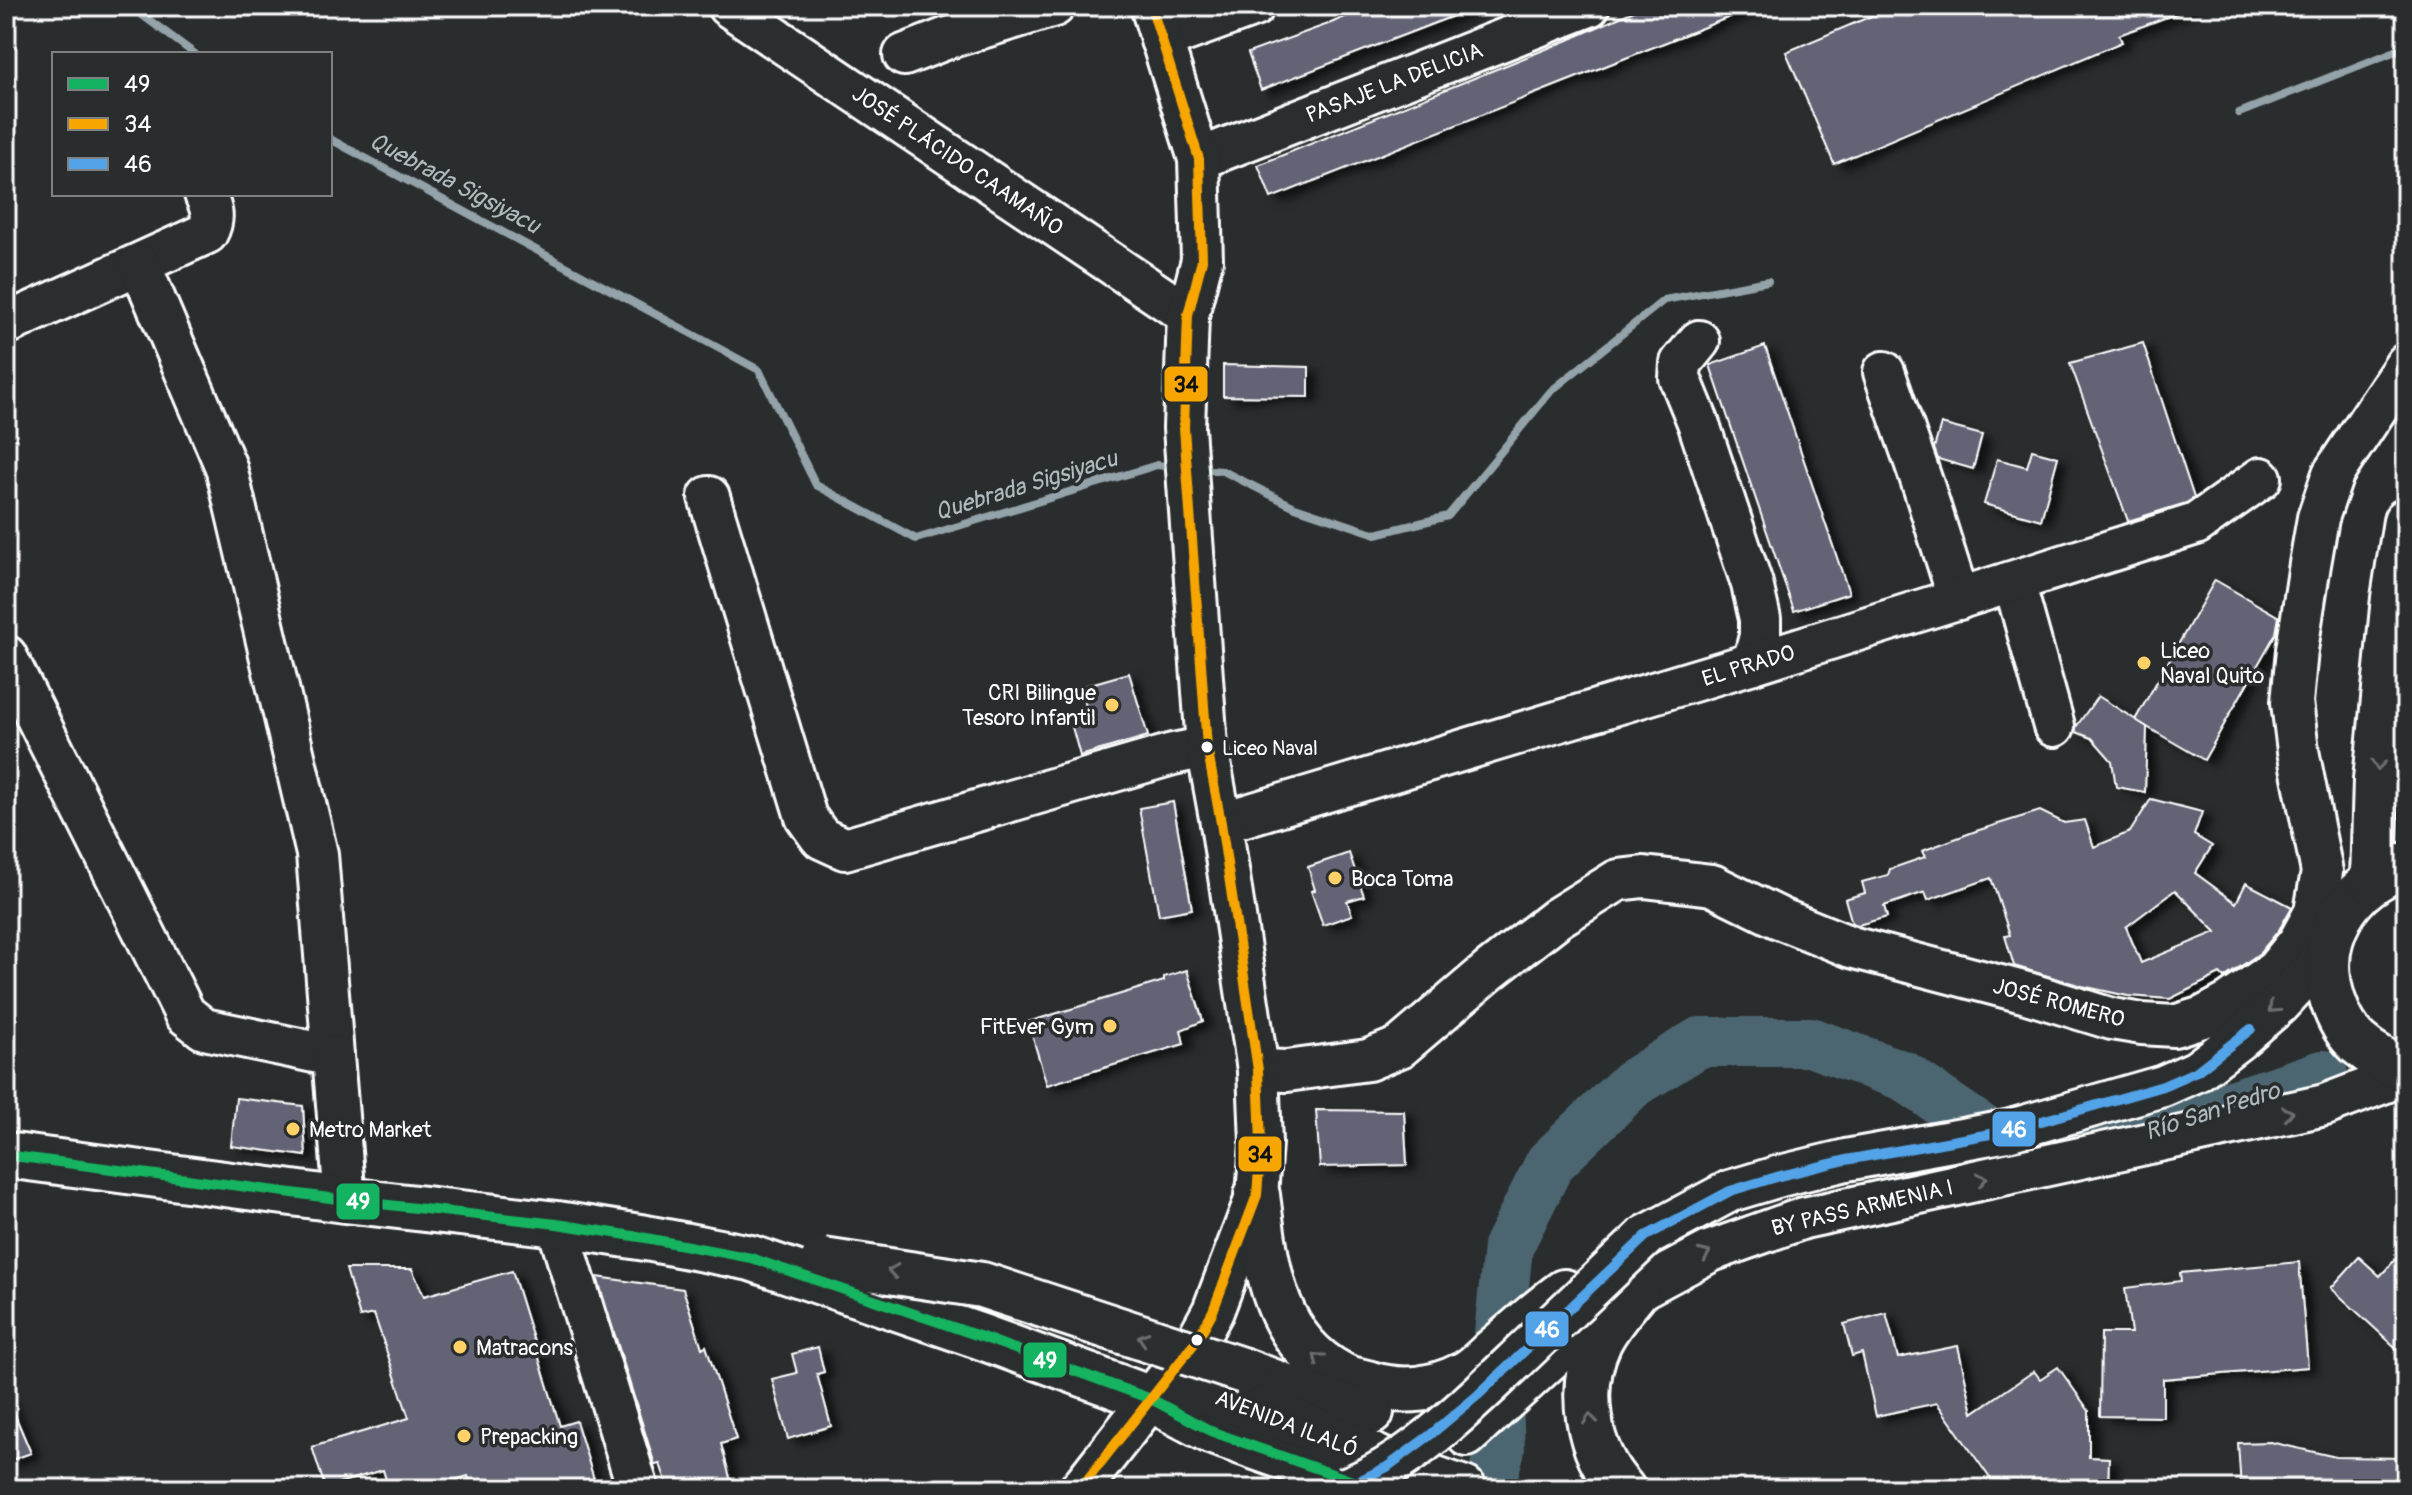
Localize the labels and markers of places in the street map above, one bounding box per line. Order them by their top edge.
place label: Liceo Naval Quito [2160,637,2265,690]
marker: Liceo Naval Quito [2135,654,2153,672]
place label: CRI Bilingue Tesoro Infantil [962,679,1096,732]
marker: CRI Bilingue Tesoro Infantil [1103,696,1121,714]
place label: Liceo Naval [1222,736,1318,761]
marker: Liceo Naval [1199,739,1215,755]
place label: Boca Toma [1351,865,1454,893]
marker: Boca Toma [1326,869,1344,887]
place label: FitEver Gym [980,1013,1094,1041]
marker: FitEver Gym [1101,1017,1119,1035]
place label: Metro Market [309,1116,431,1144]
marker: Metro Market [284,1120,302,1138]
unlabelled marker [1189,1332,1205,1348]
place label: Matracons [476,1334,573,1362]
marker: Matracons [451,1338,469,1356]
place label: Prepacking [480,1423,578,1451]
marker: Prepacking [455,1427,473,1445]

